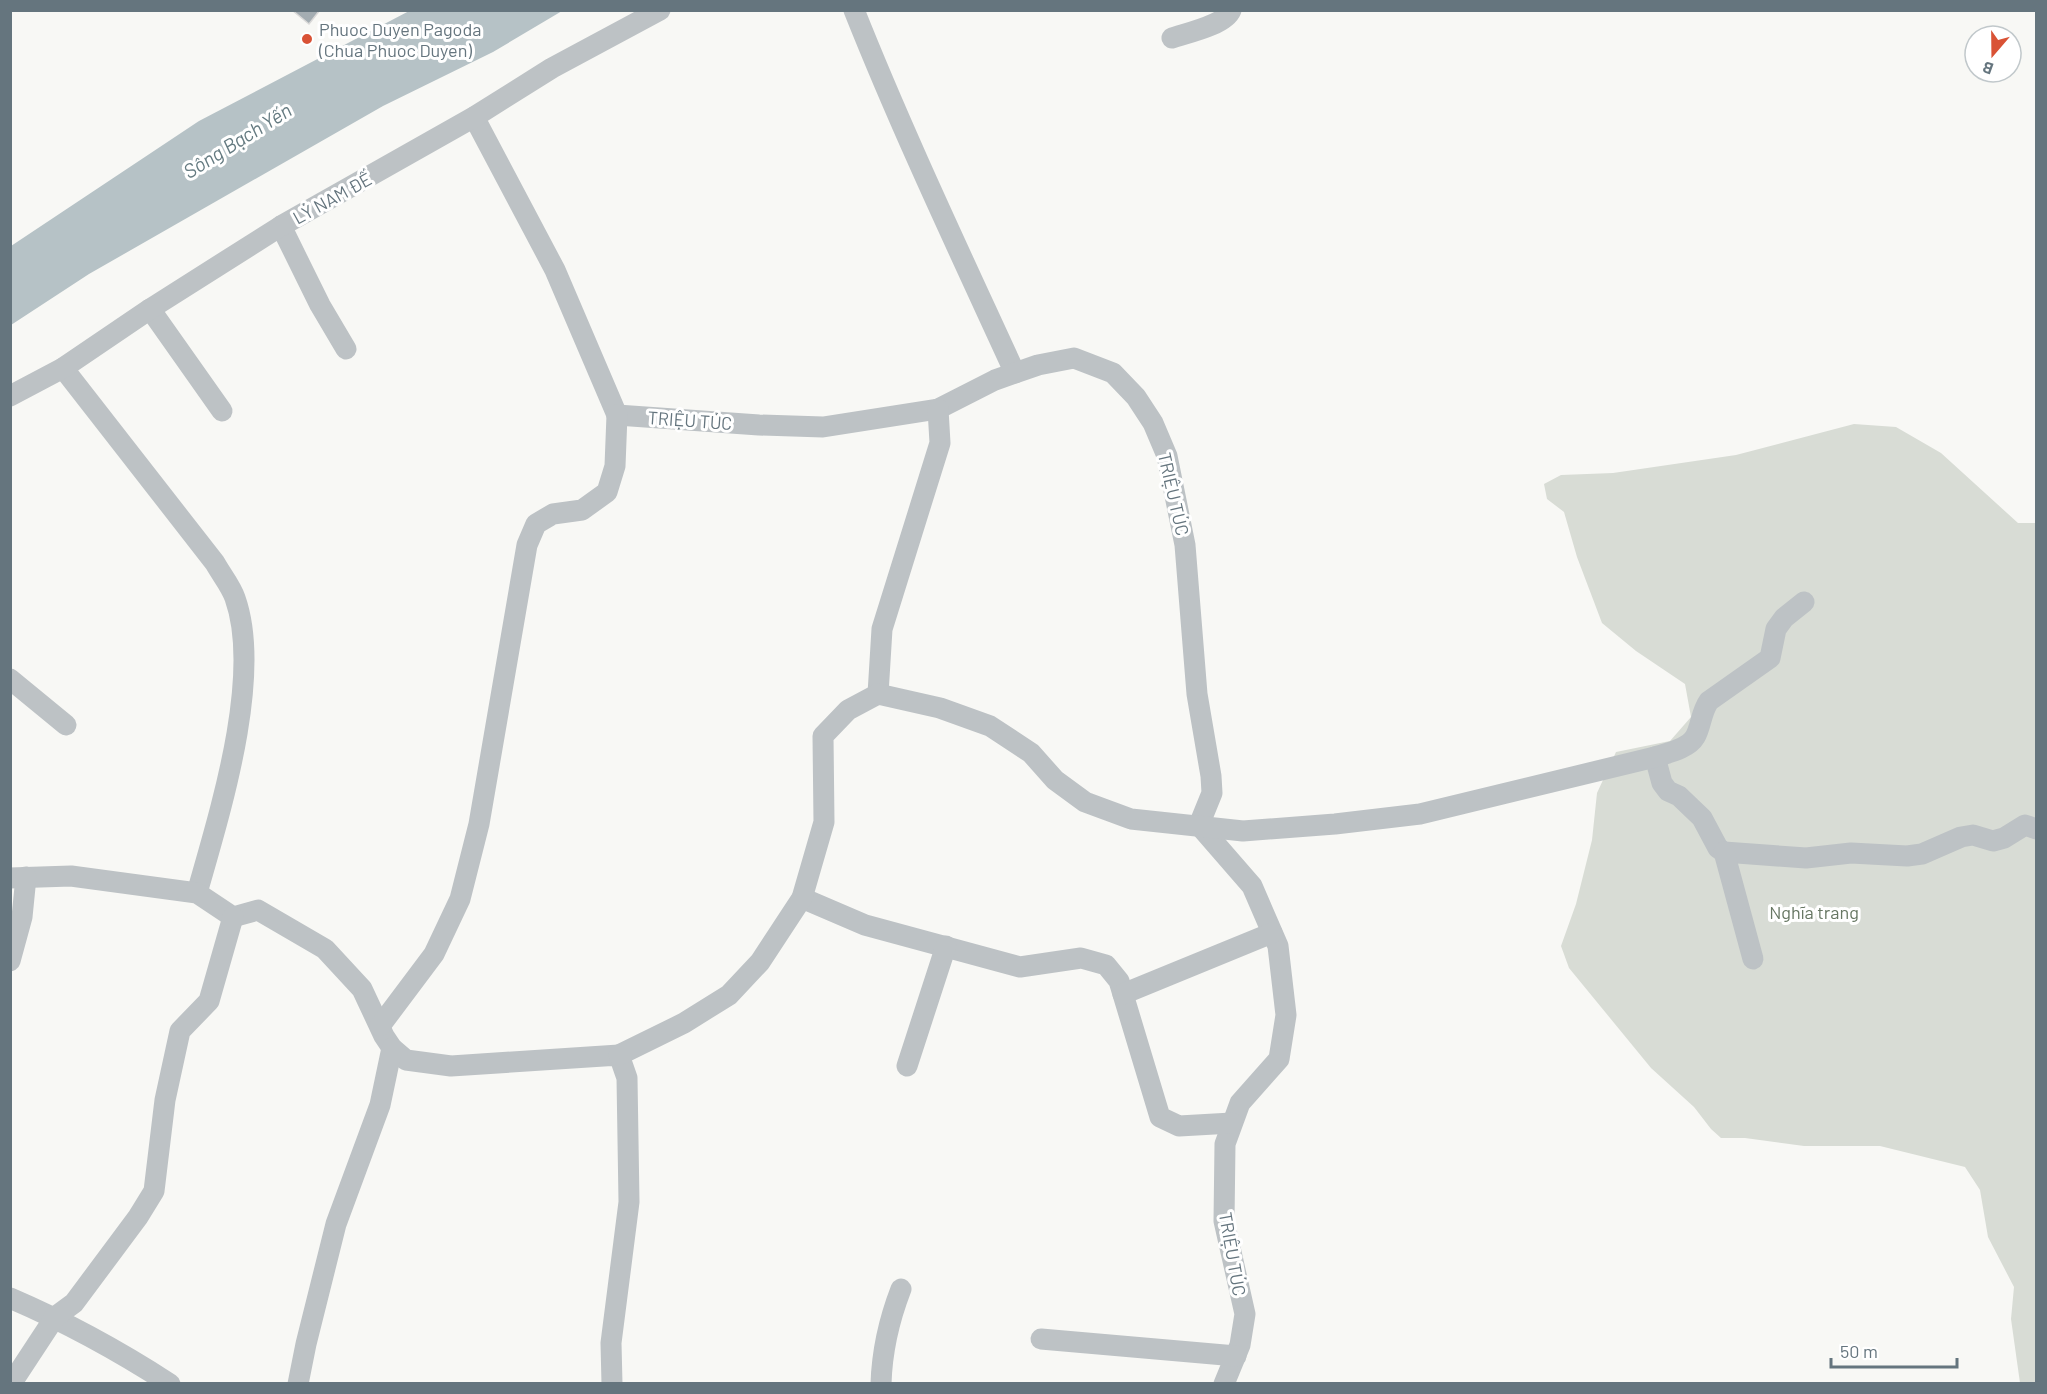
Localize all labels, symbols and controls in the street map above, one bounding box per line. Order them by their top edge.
place label: Phuoc Duyen Pagoda (Chua Phuoc Duyen) [318,18,481,61]
north arrow [1963,24,2023,84]
marker: Phuoc Duyen Pagoda (Chua Phuoc Duyen) [300,32,314,46]
text: B [1980,58,1996,79]
water label: Sông Bạch Yến [178,97,296,183]
street label: LÝ NAM ĐẾ [289,167,375,229]
street label: TRIỆU TÚC [647,406,733,434]
street label: TRIỆU TÚC [1154,450,1194,538]
park label: Nghĩa trang [1769,901,1859,923]
street label: TRIỆU TÚC [1215,1210,1251,1298]
scale bar [1831,1331,1957,1369]
text: 50 m [1840,1340,1878,1362]

